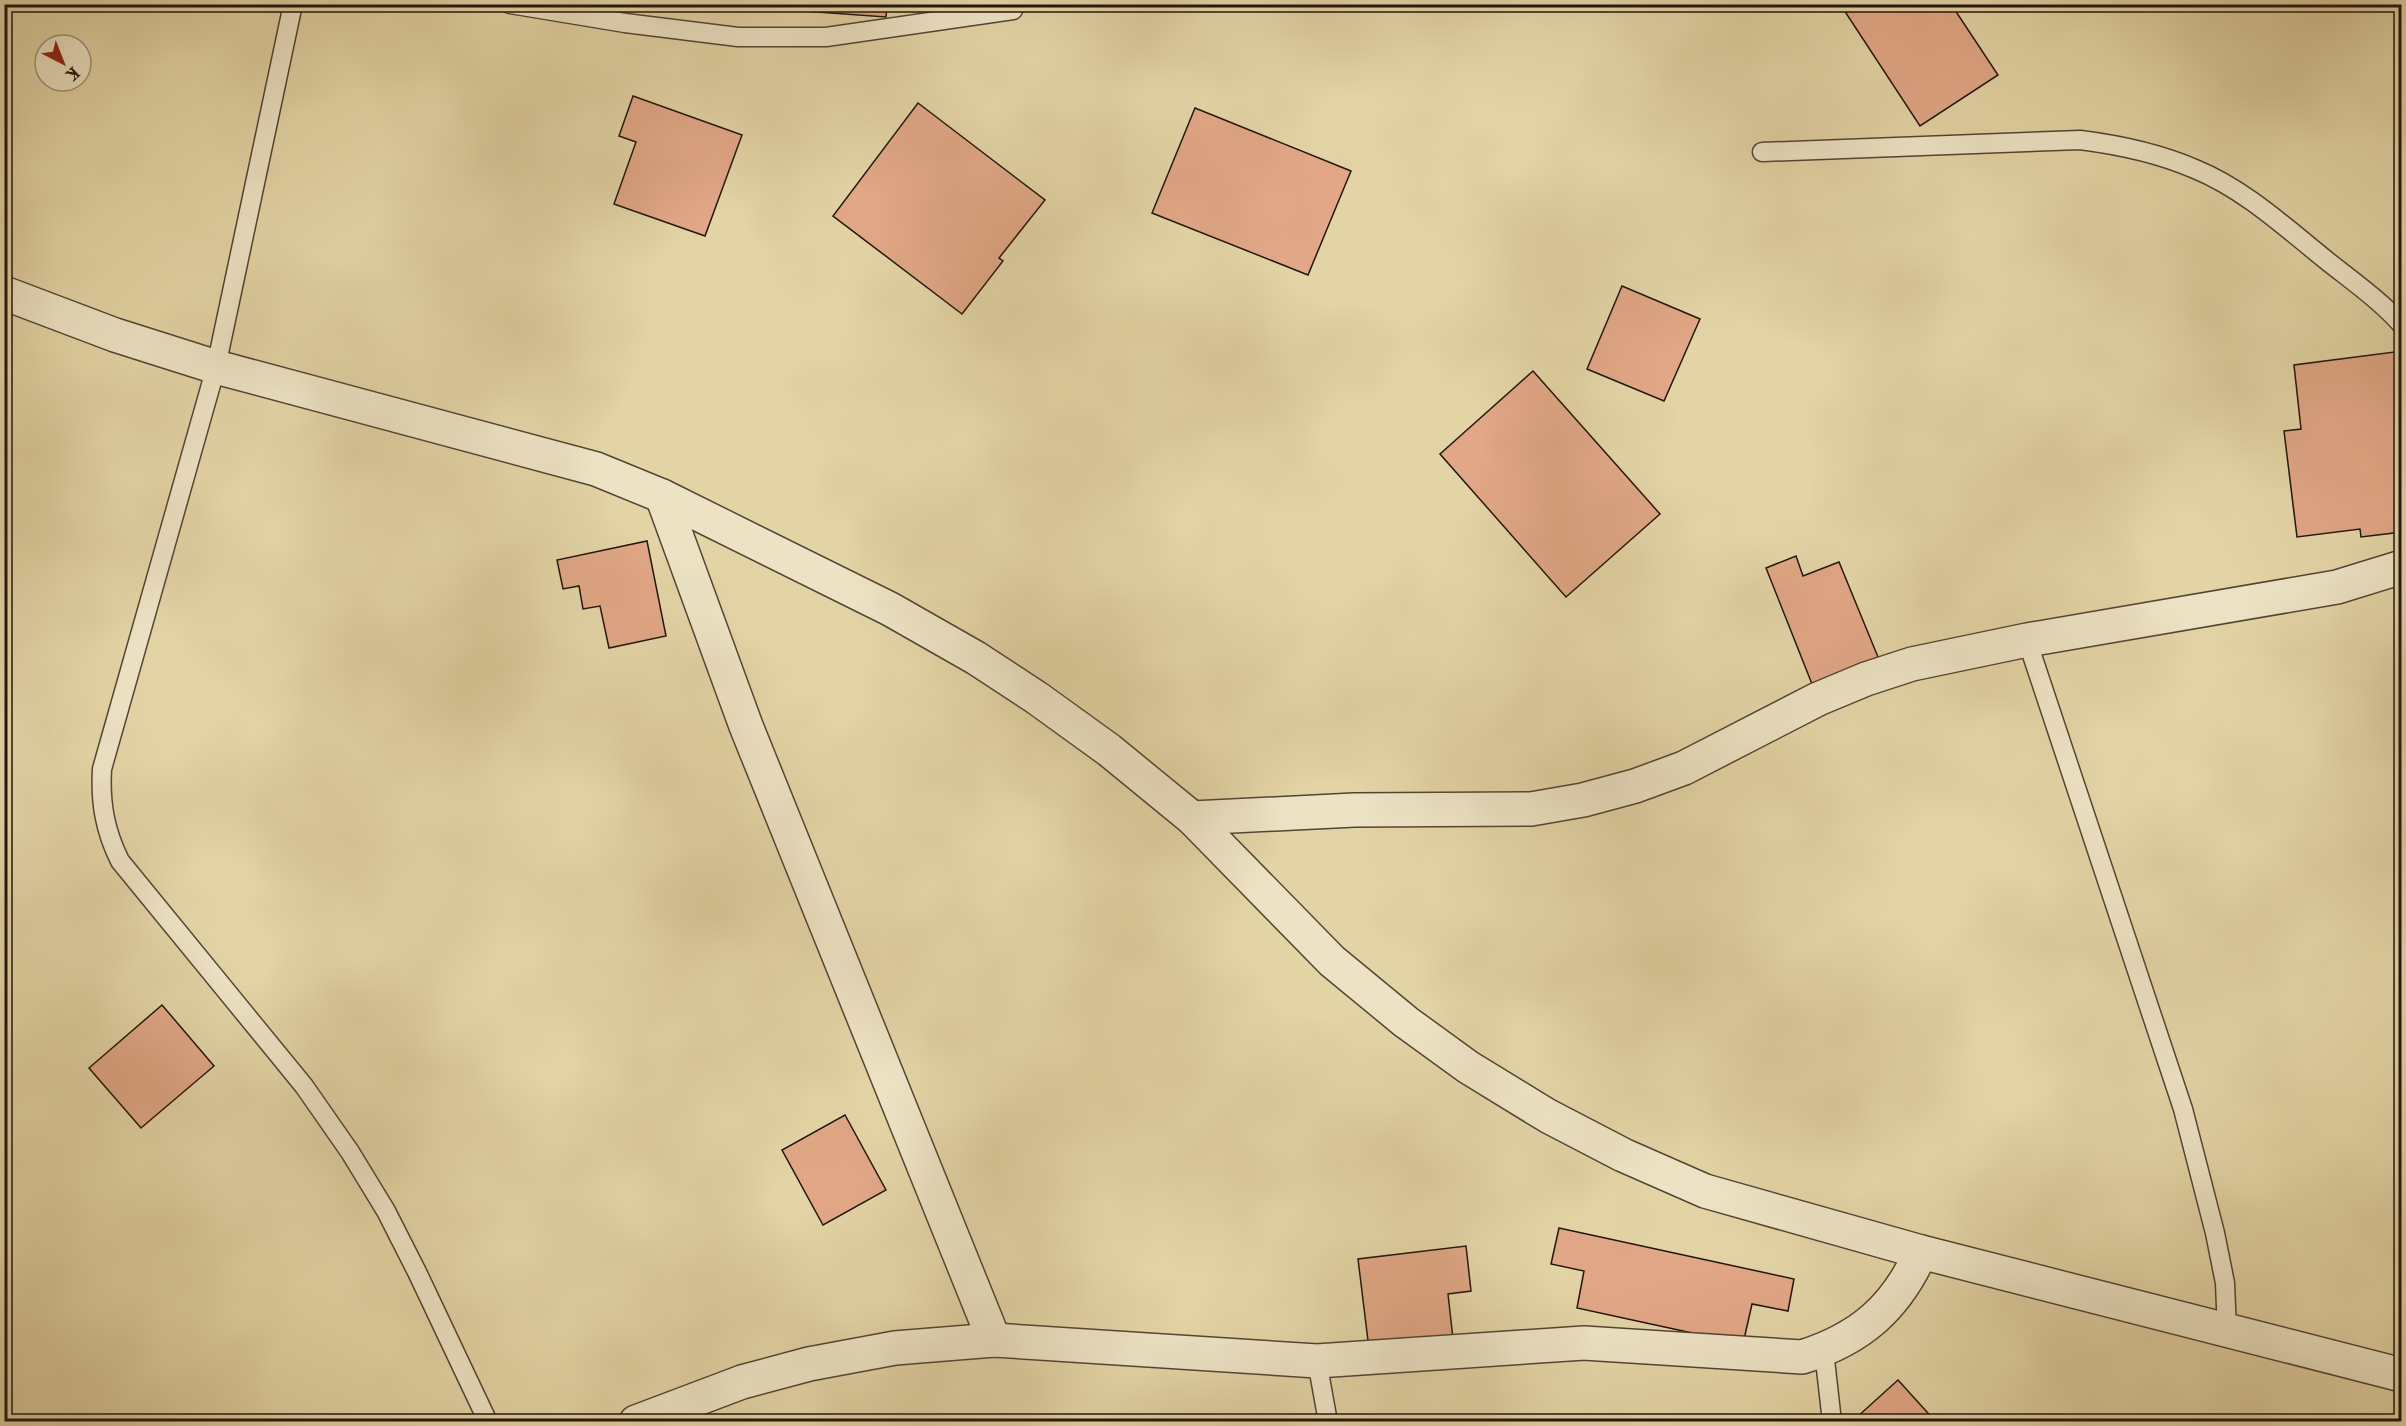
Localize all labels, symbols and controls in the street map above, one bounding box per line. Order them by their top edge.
north arrow [33,33,93,93]
text: K [61,62,83,85]

